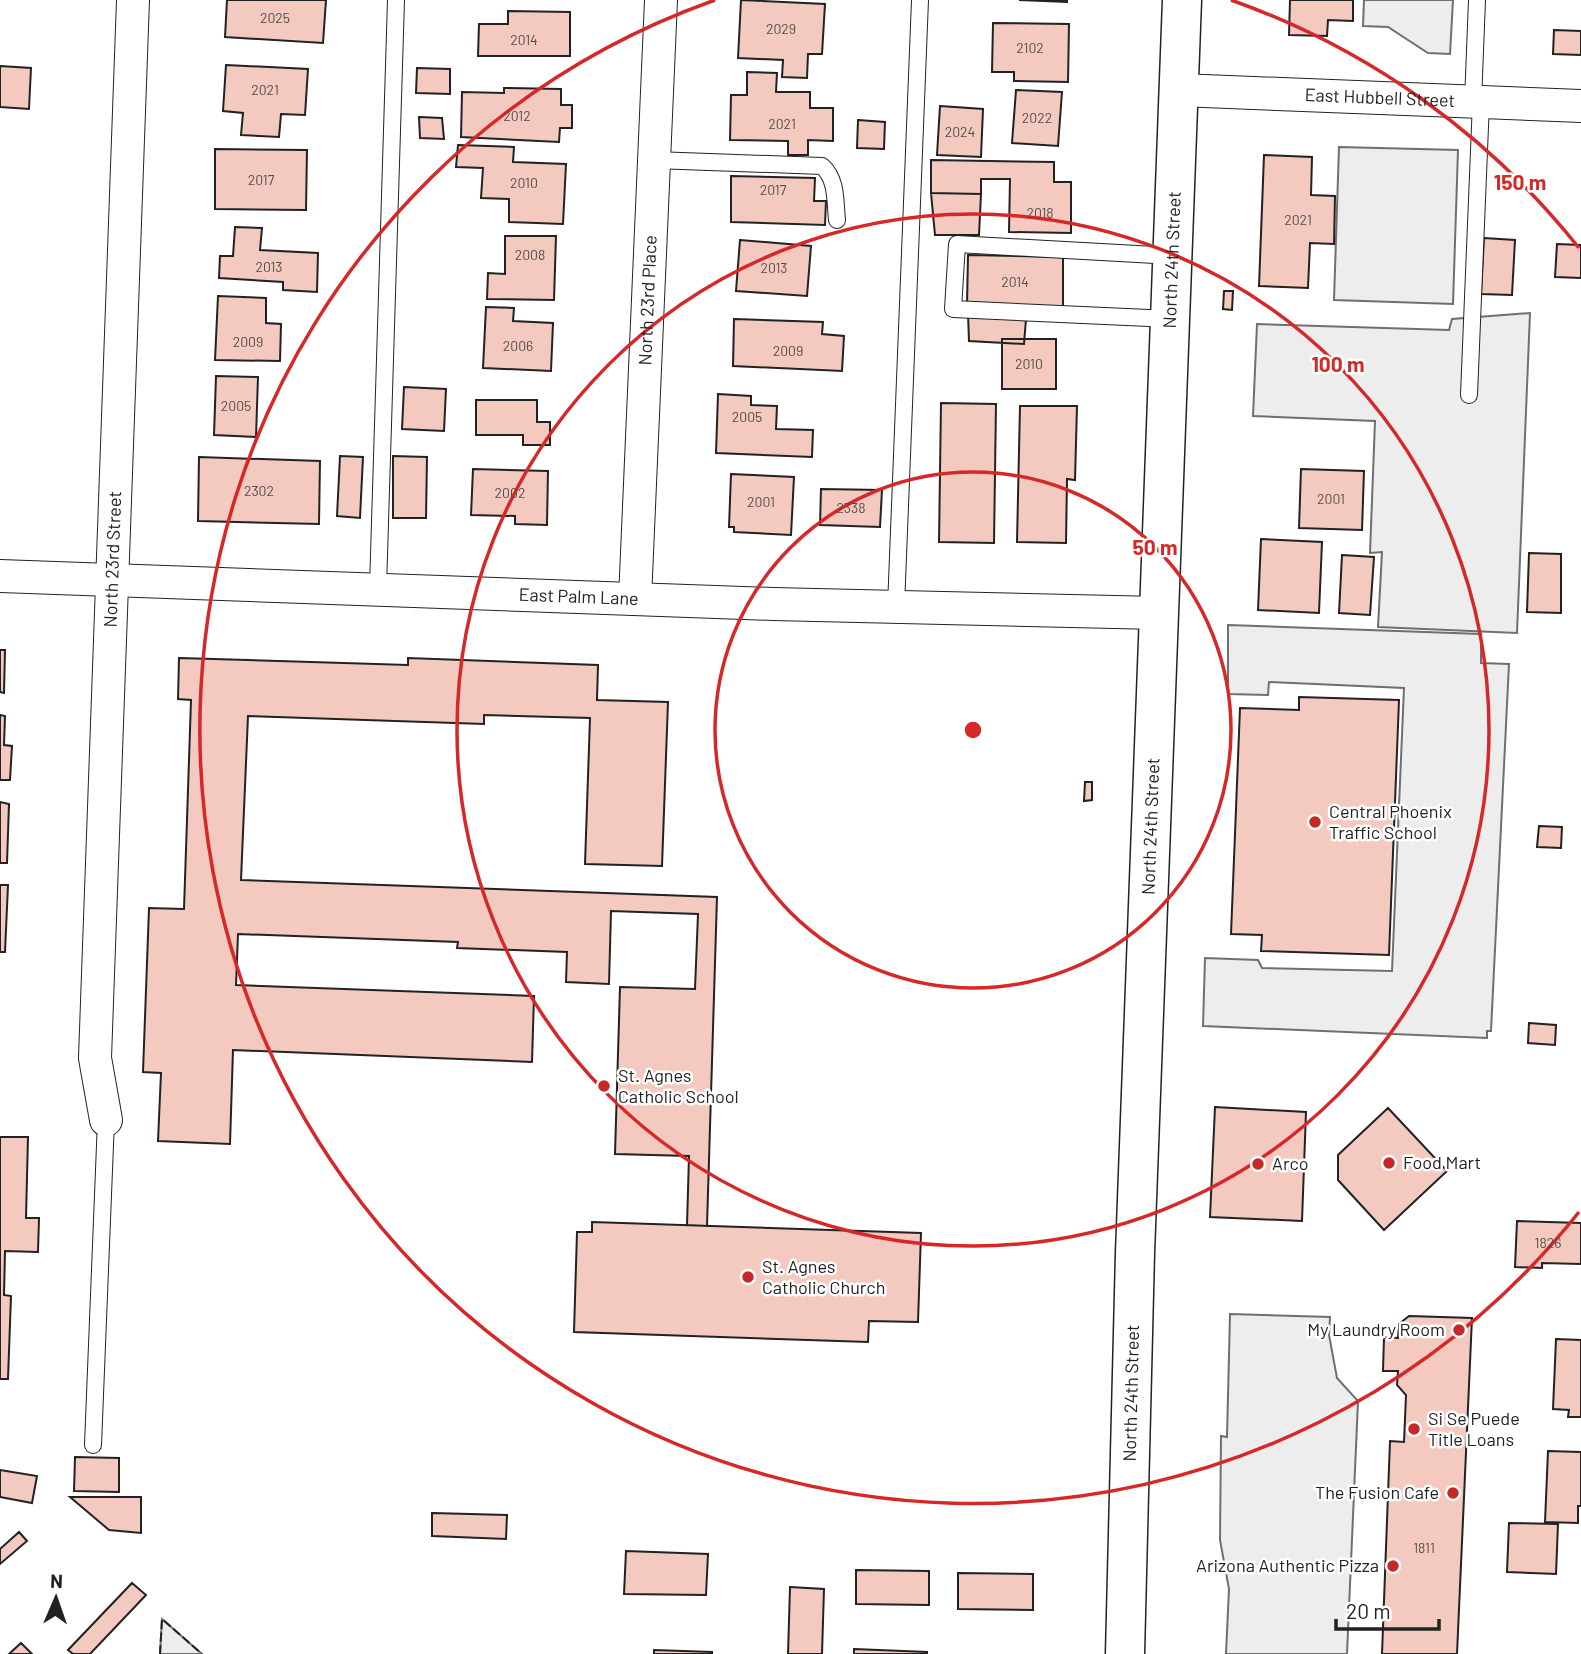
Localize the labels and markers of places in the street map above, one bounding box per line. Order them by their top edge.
centre of rings [961,718,985,742]
place label: Central Phoenix Traffic School [1329,800,1452,843]
marker: Central Phoenix Traffic School [1307,814,1323,830]
place label: St. Agnes Catholic School [618,1064,739,1107]
marker: St. Agnes Catholic School [596,1078,612,1094]
place label: Food Mart [1403,1151,1481,1173]
place label: Arco [1272,1152,1309,1174]
marker: Food Mart [1381,1155,1397,1171]
marker: Arco [1250,1156,1266,1172]
place label: St. Agnes Catholic Church [762,1255,885,1298]
marker: St. Agnes Catholic Church [740,1269,756,1285]
place label: My Laundry Room [1307,1318,1445,1340]
marker: My Laundry Room [1451,1322,1467,1338]
place label: Si Se Puede Title Loans [1428,1407,1520,1450]
marker: Si Se Puede Title Loans [1406,1421,1422,1437]
place label: The Fusion Cafe [1315,1481,1439,1503]
marker: The Fusion Cafe [1445,1485,1461,1501]
place label: Arizona Authentic Pizza [1196,1554,1379,1576]
marker: Arizona Authentic Pizza [1385,1558,1401,1574]

